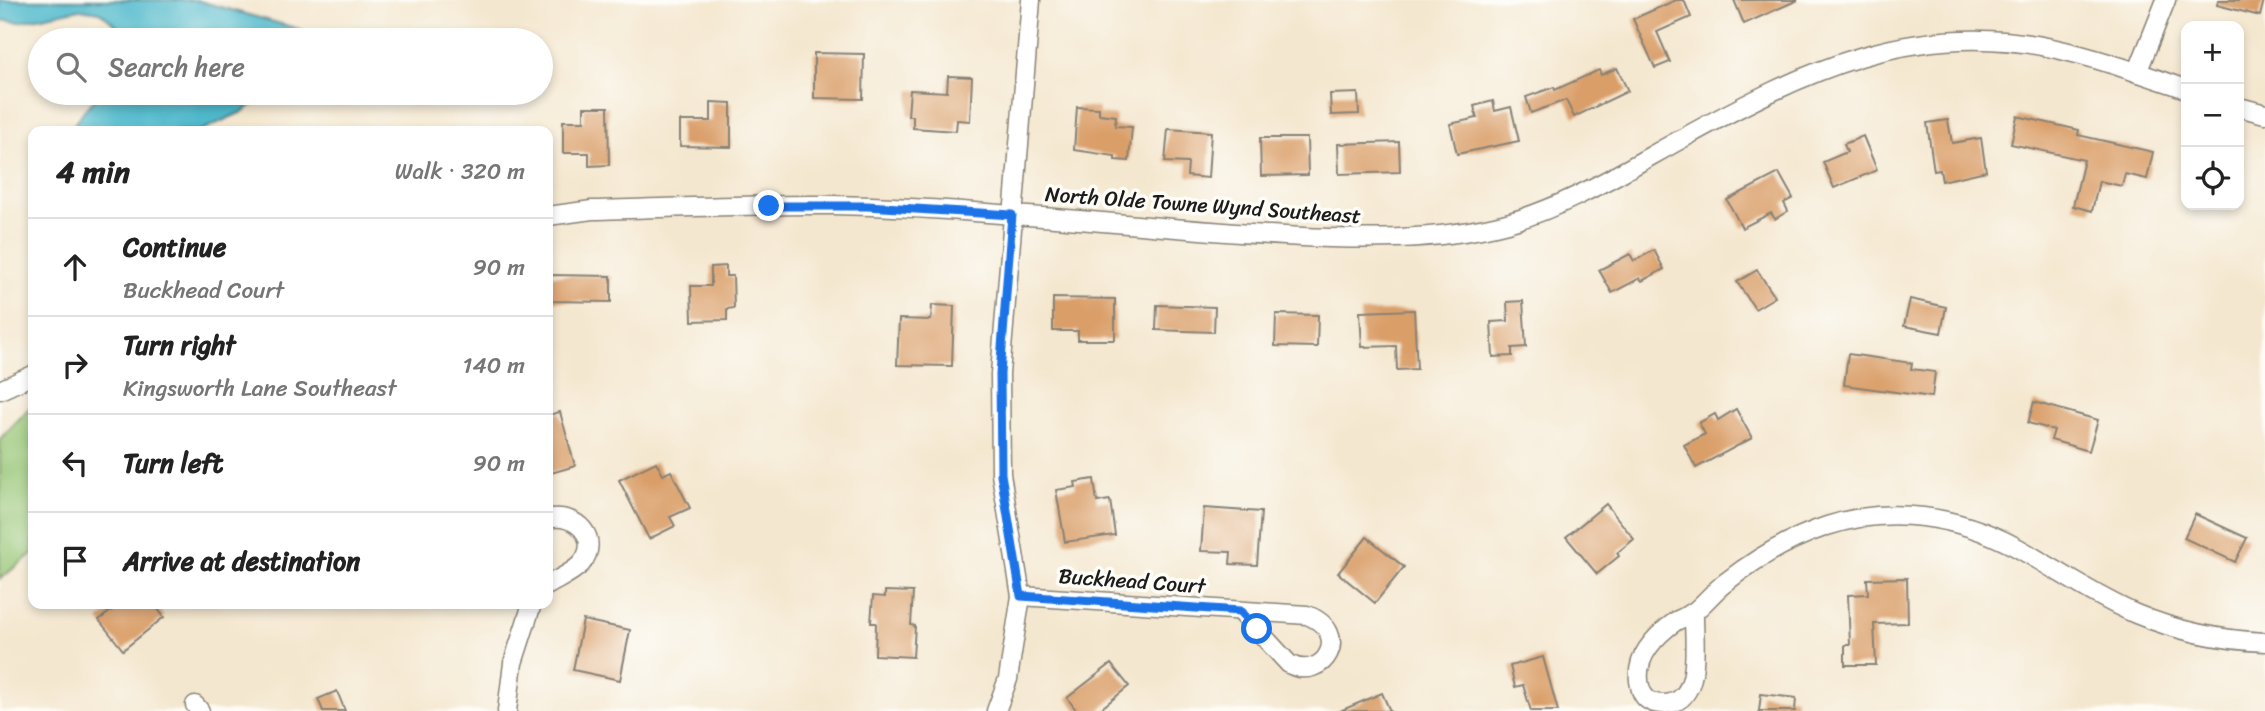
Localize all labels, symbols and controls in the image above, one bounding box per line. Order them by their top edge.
map controls [2181,21,2244,210]
button: + [2181,21,2244,84]
search box [28,28,553,105]
text: Search here [108,44,245,90]
icon: search [52,48,90,86]
button: − [2181,84,2244,147]
text: 4 min [56,145,130,199]
button: locate [2181,147,2244,210]
text: Walk · 320 m [395,151,525,192]
street label: North Olde Towne Wynd Southeast [1044,175,1362,235]
route end [753,190,784,221]
text: Continue [123,224,226,270]
text: 90 m [473,247,525,288]
icon: ahead [56,248,94,286]
text: Buckhead Court [123,270,284,311]
text: Turn right [123,322,236,368]
text: 140 m [463,345,525,386]
icon: right [56,346,94,384]
text: Kingsworth Lane Southeast [123,368,396,409]
text: Turn left [123,440,223,486]
text: 90 m [473,443,525,484]
icon: left [56,444,94,482]
text: Arrive at destination [123,538,360,584]
icon: arrive [56,542,94,580]
street label: Buckhead Court [1057,557,1208,605]
route start [1241,613,1272,644]

